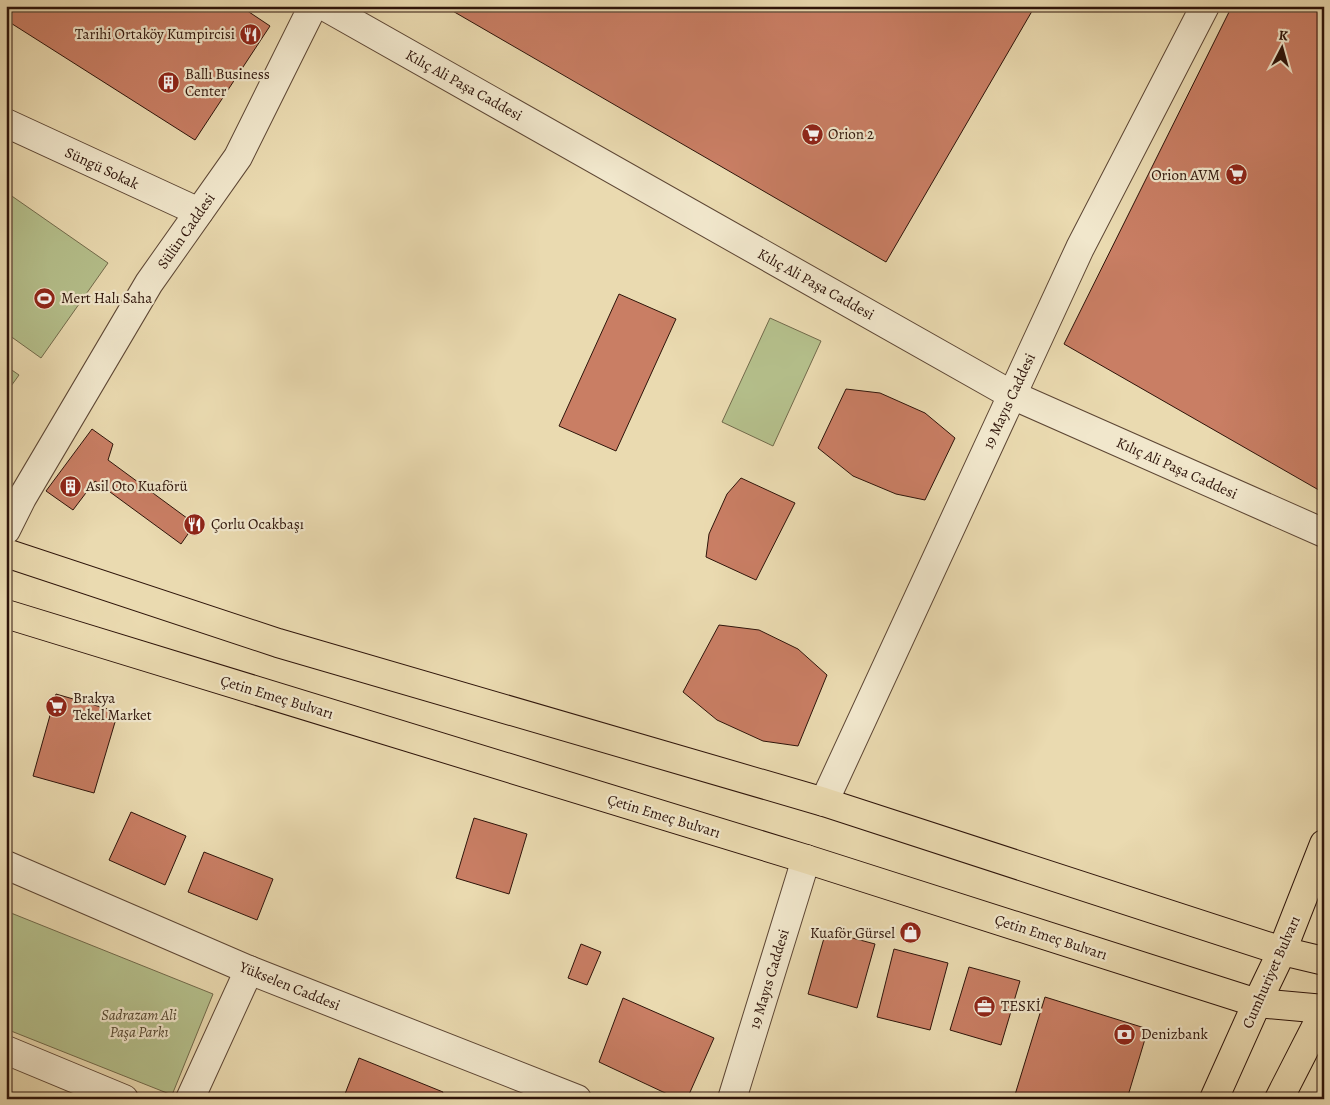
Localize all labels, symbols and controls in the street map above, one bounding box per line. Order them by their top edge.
restaurant icon: Tarihi Ortaköy Kumpircisi [239,22,263,46]
north arrow [1258,22,1308,72]
place label: Tarihi Ortaköy Kumpircisi [75,24,235,44]
text: K [1278,26,1290,46]
street label: Kılıç Ali Paşa Caddesi [402,45,526,125]
place label: Ballı Business Center [185,64,270,101]
building icon: Ballı Business Center [157,71,181,95]
supermarket icon: Orion 2 [800,122,824,146]
place label: Orion 2 [828,124,874,144]
street label: Süngü Sokak [62,142,143,194]
supermarket icon: Orion AVM [1224,163,1248,187]
place label: Orion AVM [1151,165,1220,185]
street label: Sülün Caddesi [152,189,220,273]
street label: Kılıç Ali Paşa Caddesi [754,244,878,324]
sports icon: Mert Halı Saha [33,286,57,310]
place label: Mert Halı Saha [61,288,152,308]
street label: 19 Mayıs Caddesi [978,350,1040,452]
street label: Kılıç Ali Paşa Caddesi [1113,432,1241,504]
building icon: Asil Oto Kuaförü [58,474,82,498]
place label: Asil Oto Kuaförü [85,476,189,496]
restaurant icon: Çorlu Ocakbaşı [183,512,207,536]
place label: Çorlu Ocakbaşı [211,514,304,534]
street label: Çetin Emeç Bulvarı [218,670,336,724]
place label: Brakya Tekel Market [73,688,152,725]
supermarket icon: Brakya Tekel Market [45,695,69,719]
street label: Çetin Emeç Bulvarı [605,789,723,843]
street label: Çetin Emeç Bulvarı [992,909,1110,965]
street label: Cumhuriyet Bulvarı [1237,913,1305,1031]
shop icon: Kuaför Gürsel [899,921,923,945]
place label: Kuaför Gürsel [810,923,895,943]
street label: 19 Mayıs Caddesi [744,927,794,1031]
street label: Yükselen Caddesi [236,956,343,1015]
office icon: TESKİ [973,994,997,1018]
place label: TESKİ [1001,996,1041,1016]
park label: Sadrazam Ali Paşa Parkı [101,1005,177,1042]
bank icon: Denizbank [1113,1022,1137,1046]
place label: Denizbank [1141,1024,1208,1044]

